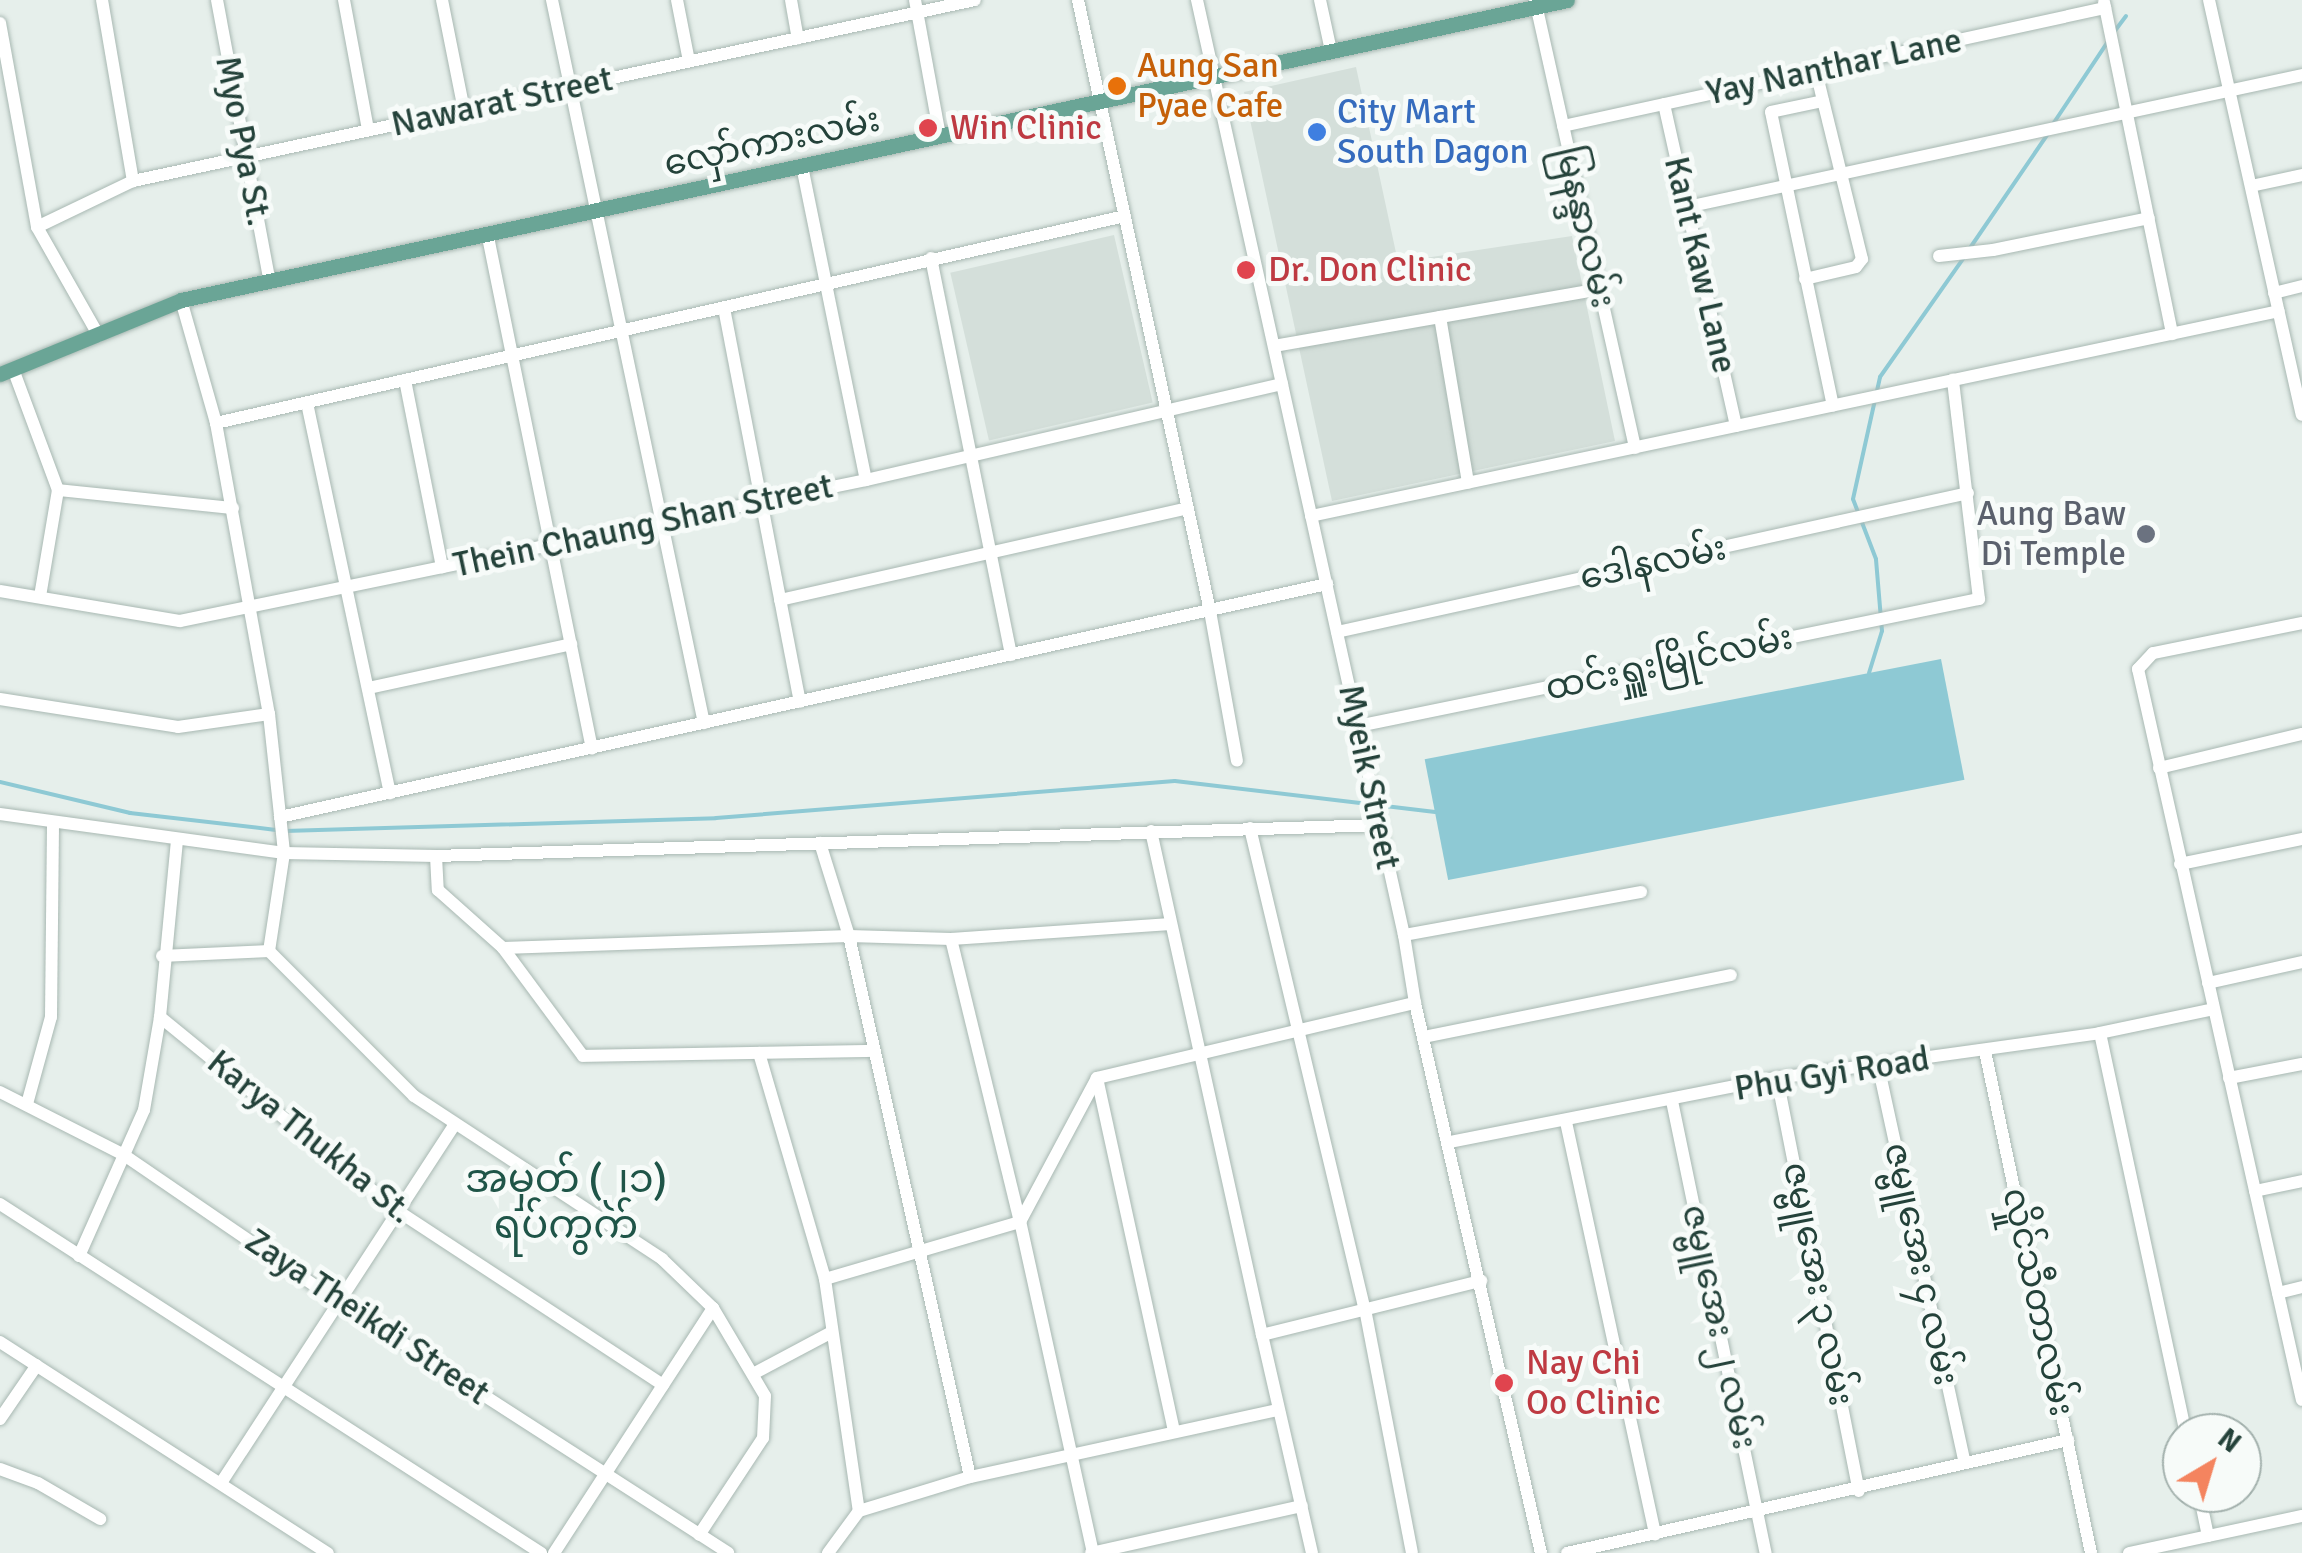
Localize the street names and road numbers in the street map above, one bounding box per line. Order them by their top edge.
street label: Yay Nanthar Lane [1703,19,1965,115]
street label: Myo Pya St. [206,52,280,230]
street label: Nawarat Street [388,58,616,146]
street label: လှော်ကားလမ်း [660,99,884,185]
street label: မြနန္ဒာလမ်း [1546,142,1624,312]
street label: Kant Kaw Lane [1655,153,1745,377]
street label: Thein Chaung Shan Street [450,465,836,587]
street label: ဒေါနလမ်း [1576,527,1730,599]
street label: ထင်းရှူးမြိုင်လမ်း [1542,616,1796,710]
street label: Myeik Street [1329,681,1409,873]
street label: Phu Gyi Road [1732,1038,1932,1110]
street label: Karya Thukha St. [199,1041,421,1233]
street label: ဇမ္ဗူအေး ၄ လမ်း [1875,1139,1967,1389]
street label: ဇမ္ဗူအေး ၃ လမ်း [1774,1159,1862,1409]
street label: လှိုင်သီတာလမ်း [1993,1184,2083,1420]
street label: ဇမ္ဗူအေး ၂ လမ်း [1673,1201,1765,1453]
street label: Zaya Theikdi Street [237,1220,497,1414]

